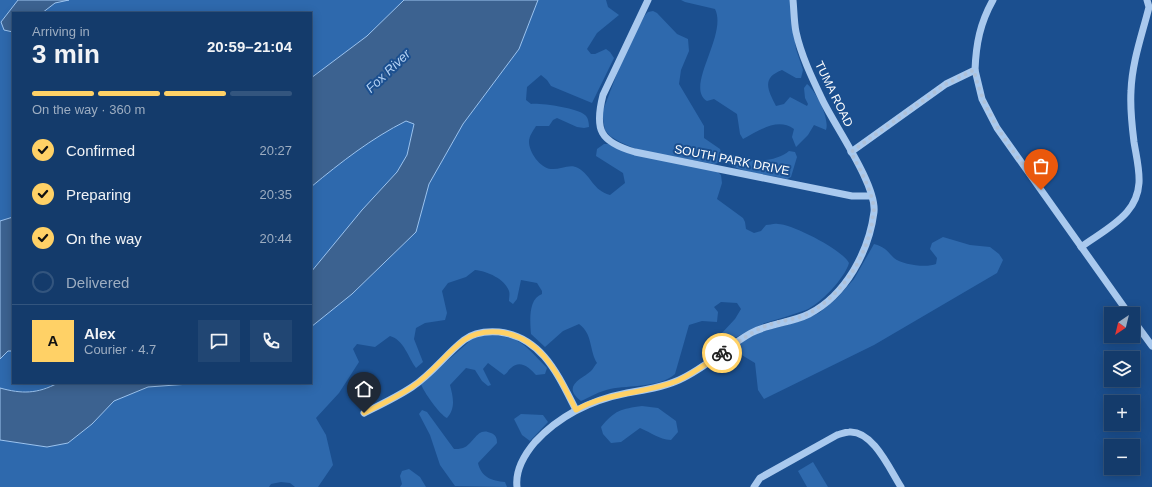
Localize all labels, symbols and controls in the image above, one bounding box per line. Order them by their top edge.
text: Arriving in [32,24,90,39]
text: 20:59–21:04 [207,38,292,55]
text: 3 min [32,39,100,69]
water label: Fox River [363,46,414,96]
street label: TUMA ROAD [812,59,856,129]
text: On the way · 360 m [32,102,145,117]
icon: check [32,139,54,161]
text: Confirmed [66,142,135,159]
street label: SOUTH PARK DRIVE [673,142,791,178]
text: 20:27 [259,143,292,158]
pin [1024,149,1058,190]
icon: bag [1030,155,1052,177]
icon: check [32,183,54,205]
text: Preparing [66,186,131,203]
text: 20:35 [259,187,292,202]
icon: check [32,227,54,249]
text: On the way [66,230,142,247]
text: 20:44 [259,231,292,246]
text: Delivered [66,274,129,291]
north arrow [1104,307,1140,343]
map controls [1104,307,1140,475]
button: chat [198,320,240,362]
button: phone [250,320,292,362]
text: Alex [84,325,116,342]
text: A [48,332,58,349]
courier [702,333,742,373]
text: Courier · 4.7 [84,342,156,357]
icon: bike [711,342,733,364]
button: layers [1104,351,1140,387]
pin [347,372,381,413]
icon: home [353,378,375,400]
button: + [1104,395,1140,431]
button: − [1104,439,1140,475]

